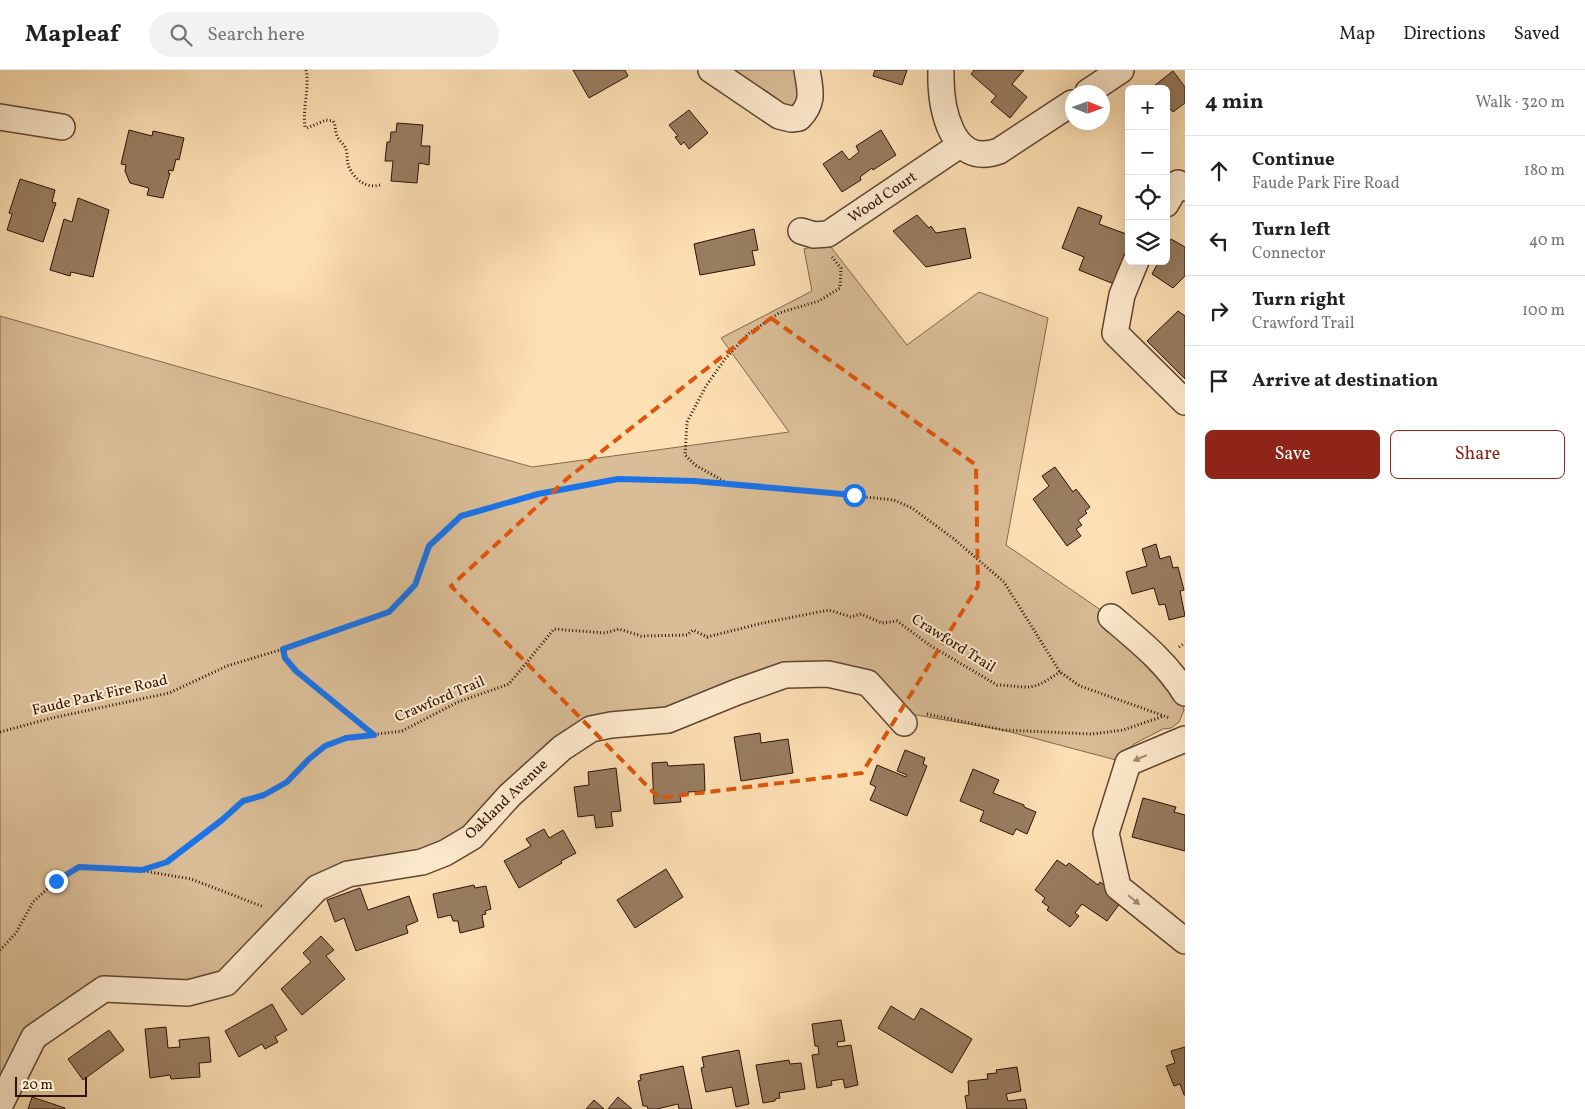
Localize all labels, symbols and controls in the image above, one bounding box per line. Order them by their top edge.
search box [149,12,499,57]
text: Mapleaf [25,18,119,52]
icon: search [167,21,195,49]
text: Search here [207,22,305,48]
text: Map [1339,22,1375,47]
text: Directions [1403,22,1486,47]
text: Saved [1514,22,1560,47]
north arrow [1065,85,1110,130]
map controls [1125,85,1170,265]
button: + [1125,85,1170,130]
text: 4 min [1205,88,1264,117]
text: Walk · 320 m [1475,92,1565,114]
button: − [1125,130,1170,175]
text: Continue [1252,147,1335,173]
icon: ahead [1205,157,1233,185]
text: 180 m [1524,160,1565,182]
street label: Wood Court [844,167,922,229]
text: Faude Park Fire Road [1252,173,1400,195]
button: locate [1125,175,1170,220]
text: Turn left [1252,217,1331,243]
button: layers [1125,220,1170,265]
icon: left [1205,227,1233,255]
text: 40 m [1529,230,1565,252]
text: Connector [1252,243,1325,265]
text: Turn right [1252,287,1345,313]
icon: right [1205,297,1233,325]
text: 100 m [1522,300,1565,322]
text: Crawford Trail [1252,313,1354,335]
icon: arrive [1205,367,1233,395]
text: Arrive at destination [1252,368,1438,394]
button: Save [1205,430,1380,479]
button: Share [1390,430,1565,479]
route start [843,484,866,507]
street label: Crawford Trail [907,610,999,678]
street label: Faude Park Fire Road [30,670,170,722]
street label: Crawford Trail [392,672,488,728]
one-way arrow [1133,754,1147,762]
street label: Oakland Avenue [461,755,553,845]
route end [45,870,68,893]
one-way arrow [1127,894,1140,905]
scale bar [15,1074,88,1097]
text: 20 m [22,1076,53,1095]

